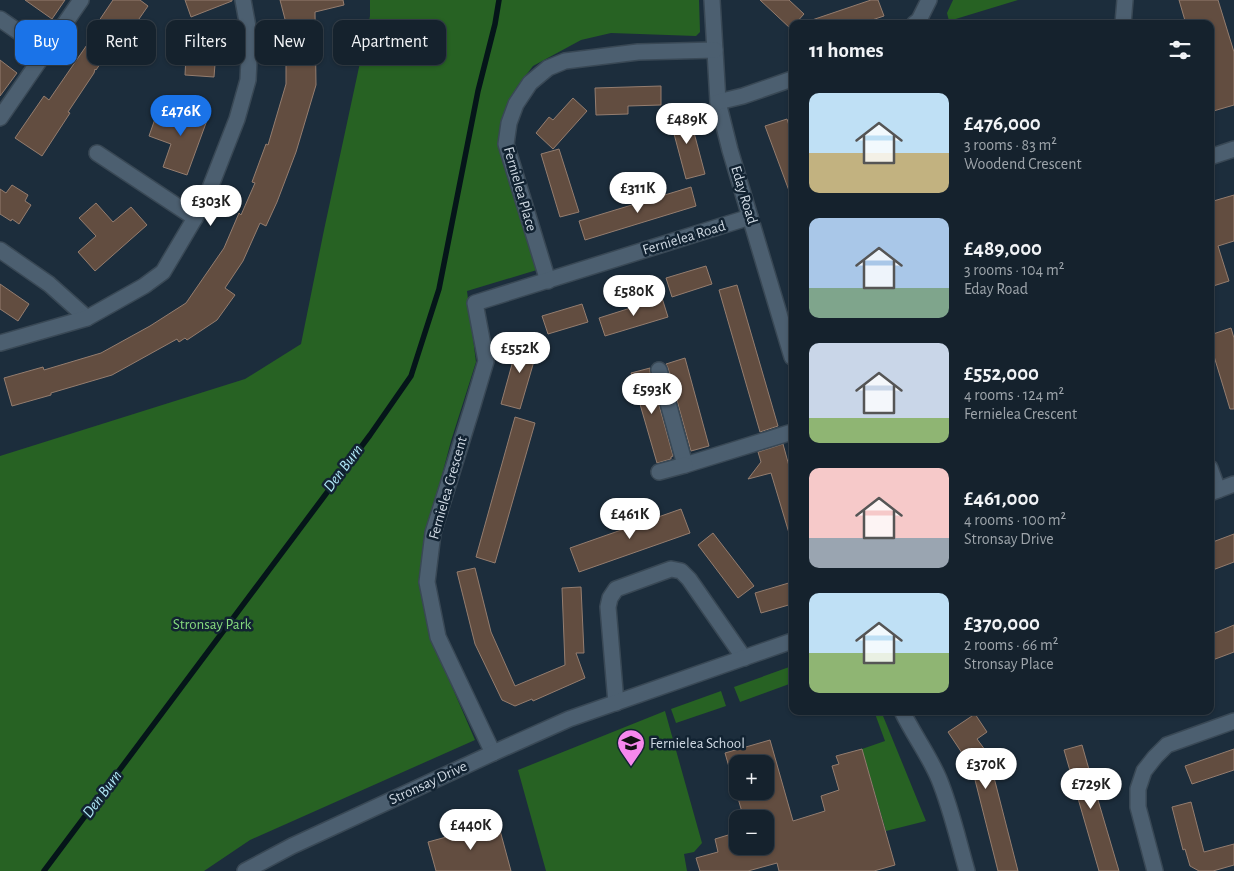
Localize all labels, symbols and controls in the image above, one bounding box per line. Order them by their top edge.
chip: Buy [15,20,77,65]
chip: Rent [87,20,156,65]
chip: Filters [166,20,245,65]
chip: New [255,20,323,65]
chip: Apartment [333,20,446,65]
icon: filters [1166,36,1194,64]
text: 11 homes [809,40,884,61]
pin: £476K [146,94,216,137]
pin: £489K [652,102,722,145]
text: £476K [161,103,201,119]
text: £489K [667,111,707,127]
icon: home [849,113,909,173]
text: £476,000 [964,113,1041,134]
text: 3 rooms · 83 m² [964,137,1057,153]
street label: Fernielea Place [501,145,539,233]
text: Woodend Crescent [964,156,1082,172]
street label: Eday Road [728,164,760,226]
pin: £311K [603,172,673,214]
text: £311K [621,180,655,196]
pin: £303K [176,184,246,227]
text: £303K [192,193,230,209]
street label: Fernielea Road [641,218,727,258]
icon: home [849,238,909,298]
text: £489,000 [964,238,1042,259]
text: 3 rooms · 104 m² [964,262,1064,278]
pin: £580K [599,274,669,317]
text: Eday Road [964,281,1028,297]
text: £580K [614,283,654,299]
pin: £552K [485,332,555,374]
text: £552K [501,340,539,356]
icon: home [849,363,909,423]
text: £552,000 [964,363,1039,384]
pin: £593K [617,372,687,415]
text: £593K [633,381,671,397]
text: 4 rooms · 124 m² [964,387,1064,403]
text: Fernielea Crescent [964,406,1077,422]
street label: Fernielea Crescent [426,435,470,541]
water label: Den Burn [320,442,366,494]
icon: home [849,488,909,548]
text: £461,000 [964,488,1039,509]
pin: £461K [595,498,665,540]
text: £461K [611,506,649,522]
text: 4 rooms · 100 m² [964,512,1066,528]
text: Stronsay Drive [964,531,1054,547]
icon: home [849,613,909,673]
text: £370,000 [964,613,1040,634]
park label: Stronsay Park [173,617,252,632]
text: 2 rooms · 66 m² [964,637,1058,653]
text: Stronsay Place [964,656,1054,672]
school or university icon: Fernielea School [616,728,646,767]
place label: Fernielea School [650,736,745,751]
pin: £370K [951,748,1021,790]
map controls [729,755,774,855]
button: + [729,755,774,800]
text: £370K [967,756,1005,772]
street label: Stronsay Drive [387,758,469,808]
water label: Den Burn [79,768,125,820]
pin: £729K [1056,768,1126,810]
text: £729K [1072,776,1110,792]
pin: £440K [436,808,506,851]
button: − [729,810,774,855]
text: £440K [451,817,491,833]

